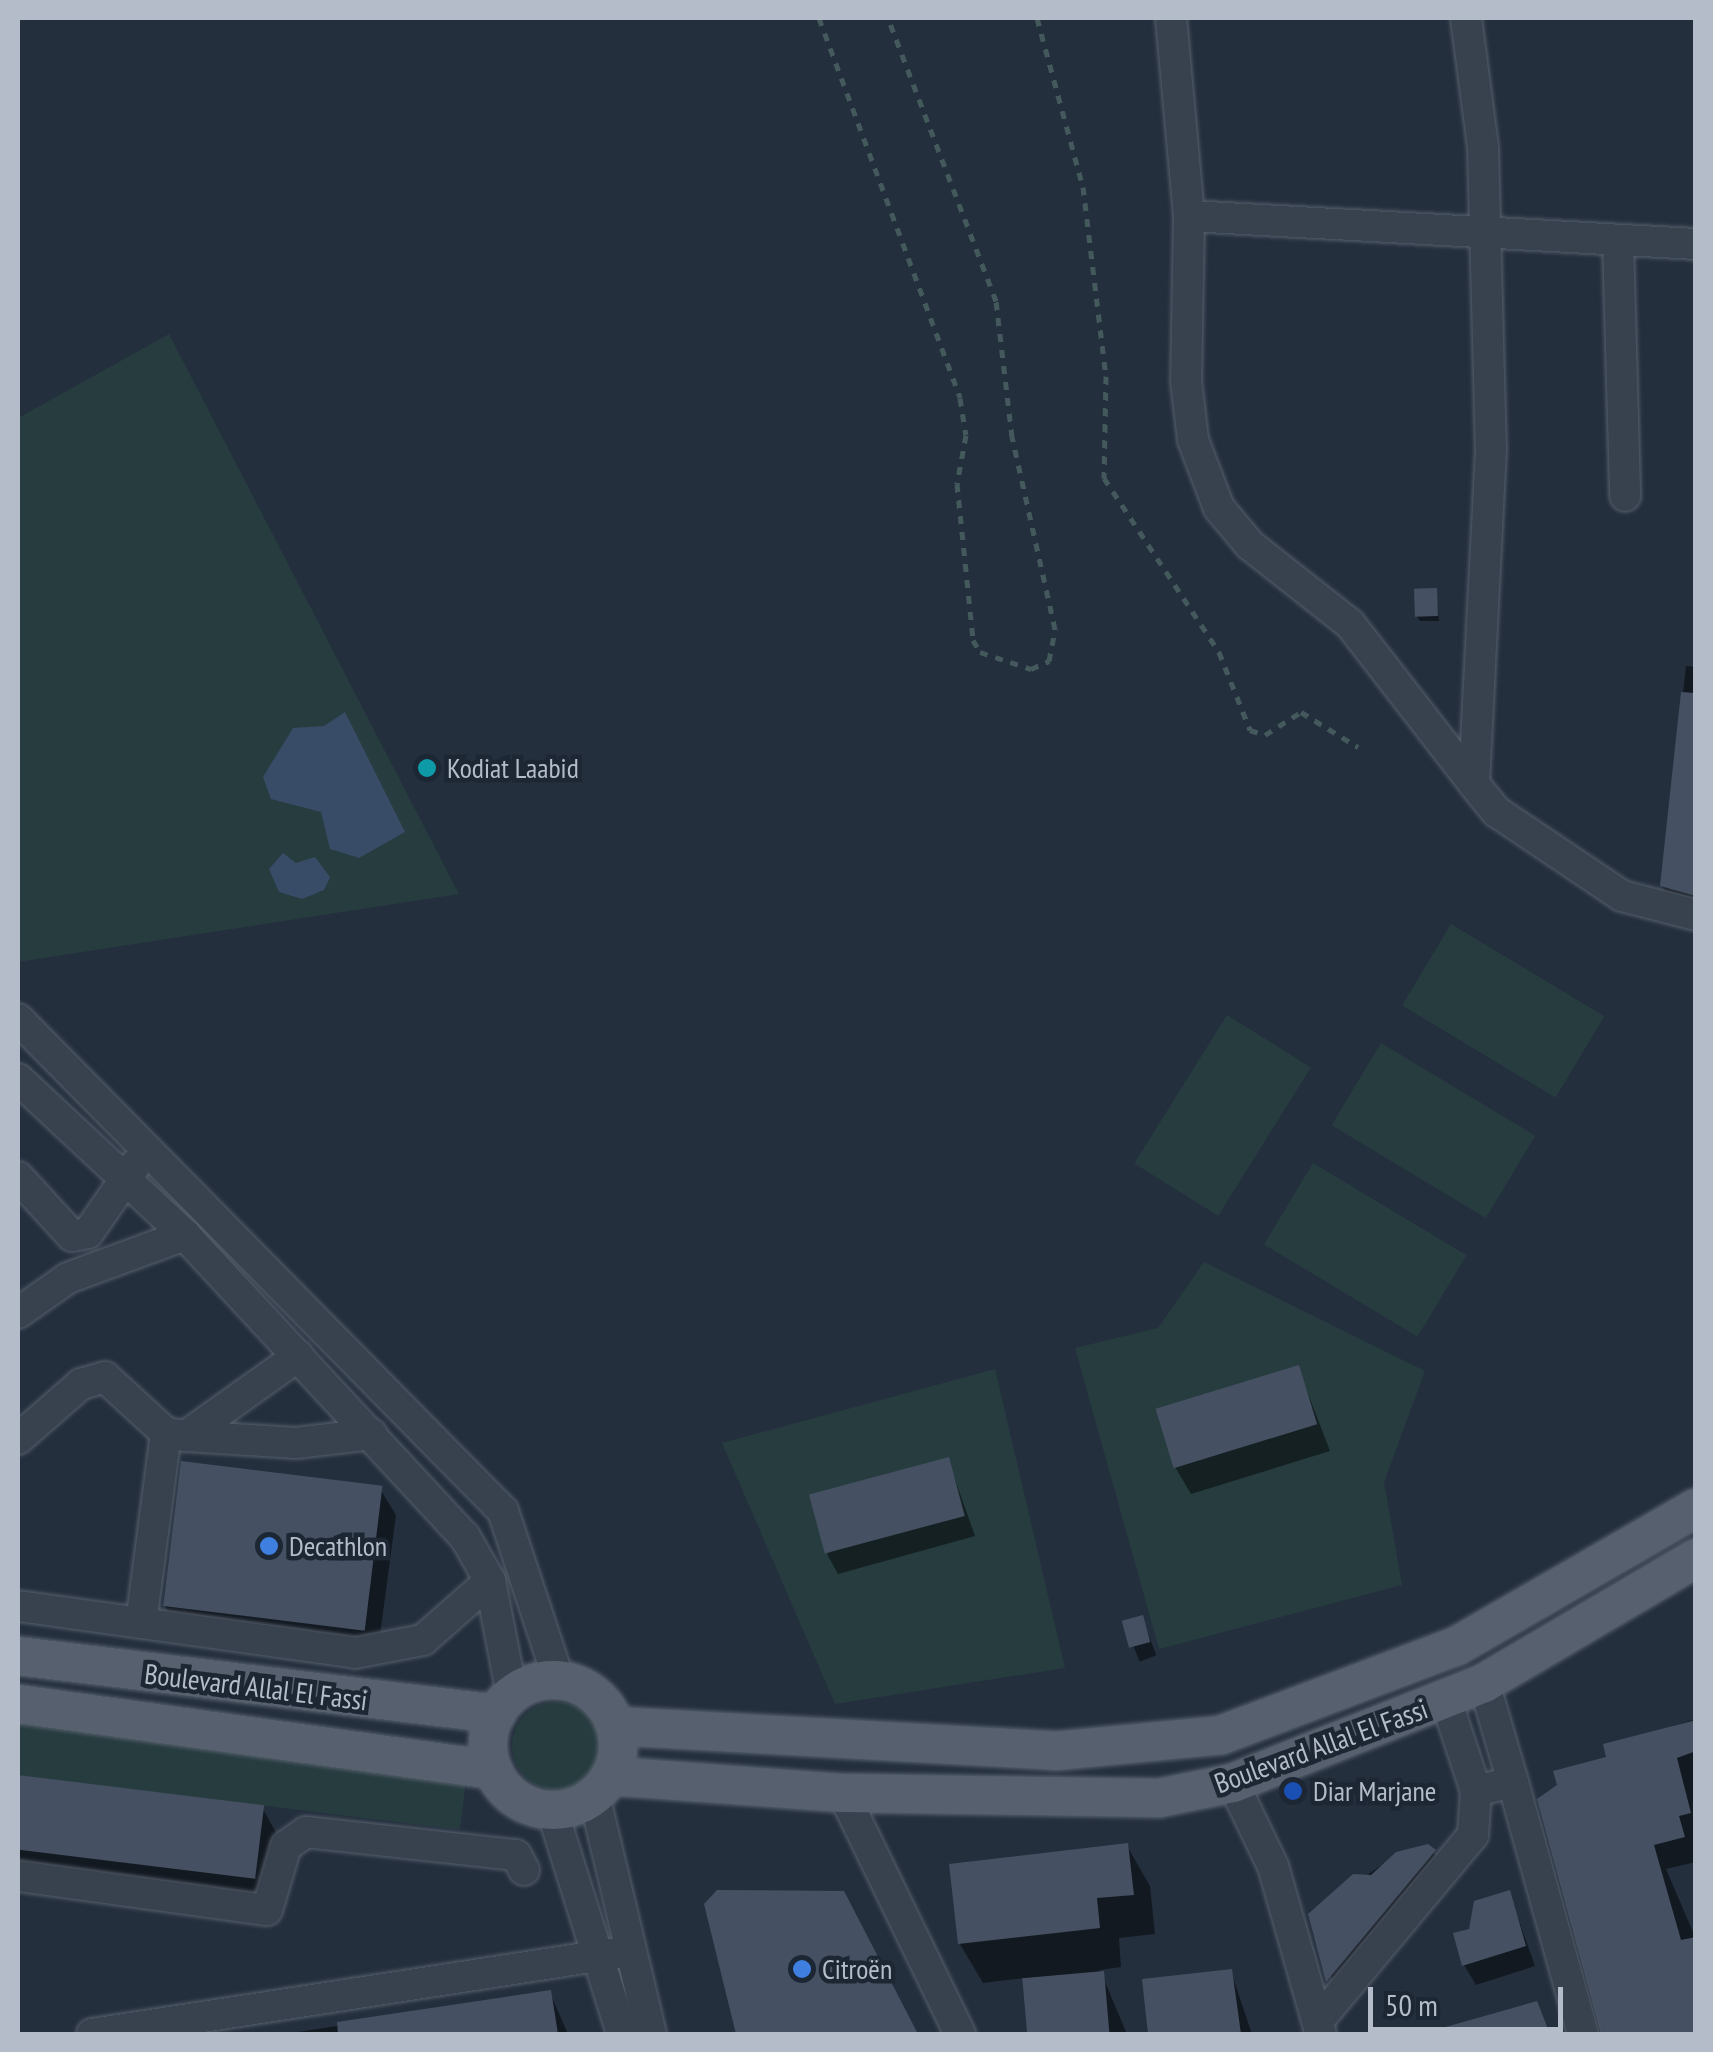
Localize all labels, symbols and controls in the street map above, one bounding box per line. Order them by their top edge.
place label: Kodiat Laabid [447,751,579,785]
marker: Kodiat Laabid [416,757,438,779]
place label: Decathlon [289,1529,387,1563]
marker: Decathlon [258,1535,280,1557]
street label: Boulevard Allal El Fassi [142,1657,370,1717]
street label: Boulevard Allal El Fassi [1210,1692,1432,1800]
place label: Diar Marjane [1313,1774,1436,1808]
marker: Diar Marjane [1282,1780,1304,1802]
place label: Citroën [822,1952,892,1986]
marker: Citroën [791,1958,813,1980]
scale bar [1373,1967,1568,2029]
text: 50 m [1385,1985,1438,2024]

